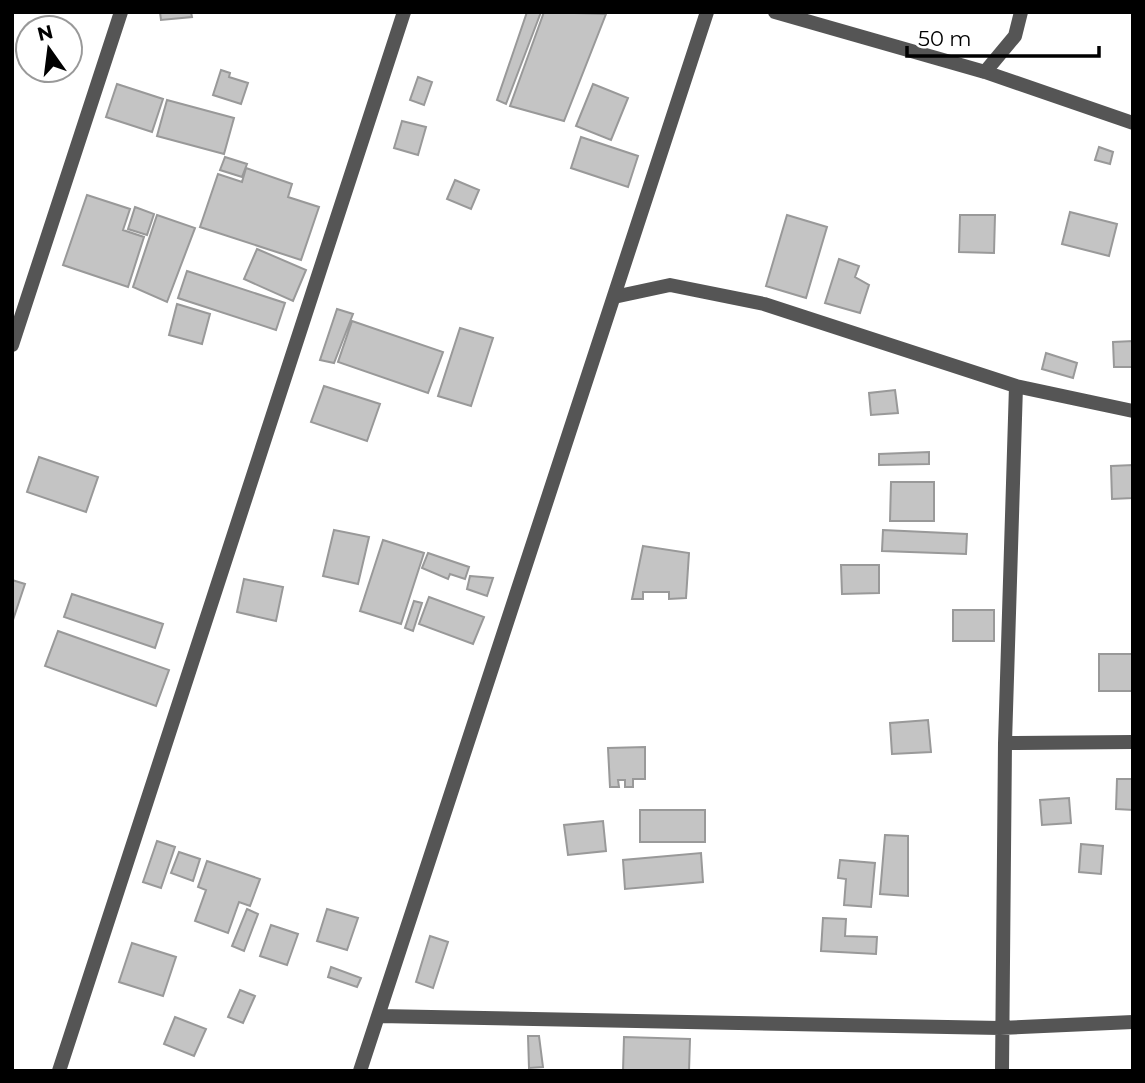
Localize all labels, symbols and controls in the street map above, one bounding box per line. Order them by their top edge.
north arrow [14,14,84,84]
scale bar [907,14,1100,58]
text: N [35,20,55,46]
text: 50 m [918,26,972,51]

